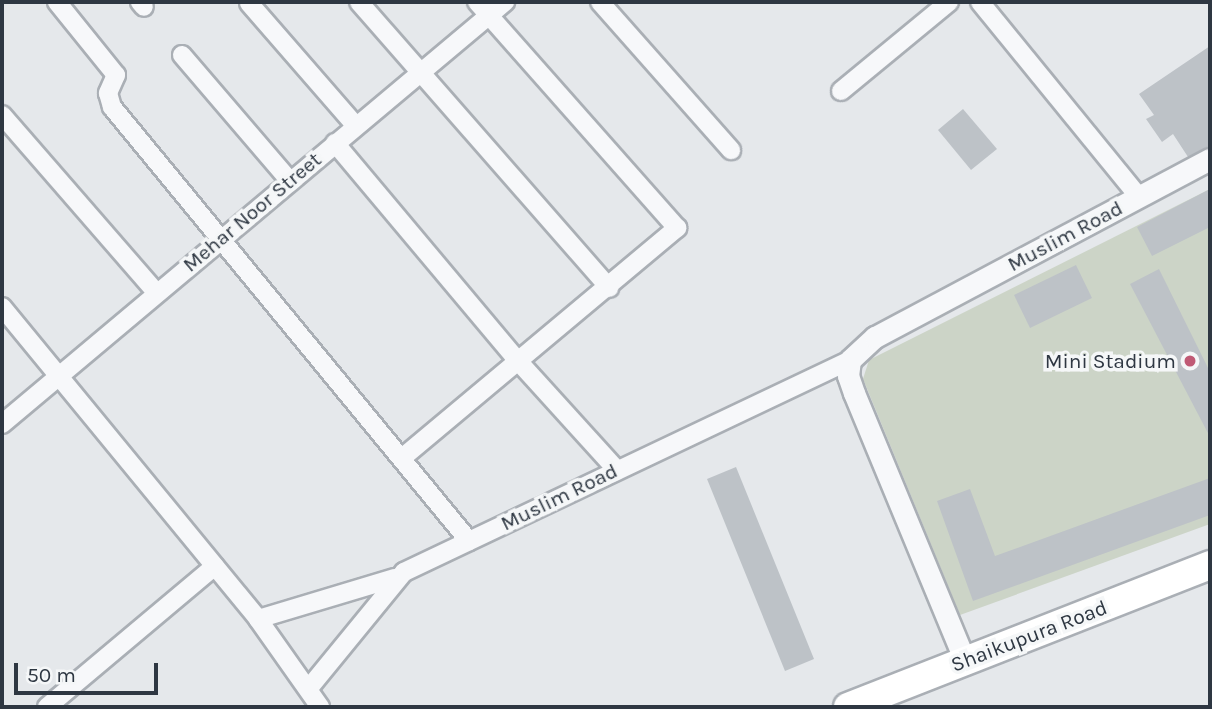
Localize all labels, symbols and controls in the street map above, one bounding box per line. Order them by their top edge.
street label: Mehar Noor Street [178,147,326,277]
street label: Muslim Road [1003,195,1127,277]
place label: Mini Stadium [1045,348,1176,374]
marker: Mini Stadium [1182,353,1198,369]
street label: Muslim Road [497,458,621,536]
street label: Shaikupura Road [947,595,1111,677]
scale bar [18,650,161,694]
text: 50 m [27,663,76,687]

